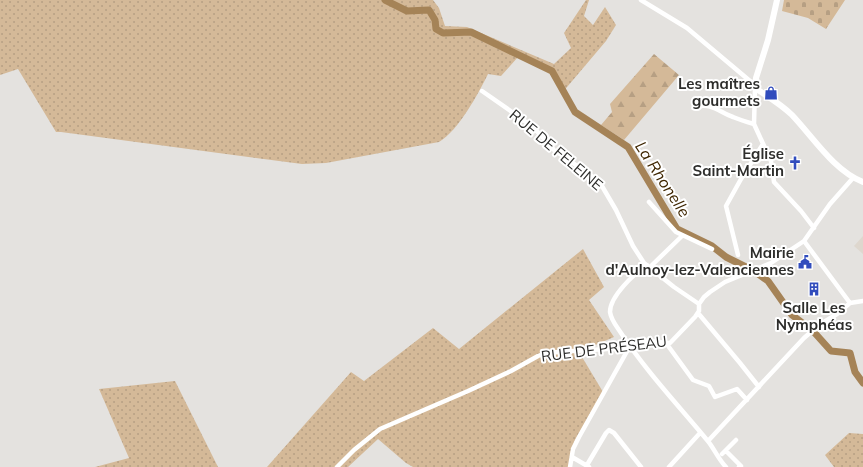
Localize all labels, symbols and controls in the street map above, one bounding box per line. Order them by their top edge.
place label: Les maîtres gourmets [678,74,760,110]
shop icon: Les maîtres gourmets [763,85,779,101]
street label: RUE DE FELEINE [506,105,607,194]
water label: La Rhonelle [631,137,695,221]
place label: Église Saint-Martin [693,144,784,180]
church icon: Église Saint-Martin [787,155,803,171]
place label: Mairie d'Aulnoy-lez-Valenciennes [606,243,794,279]
public building icon: Mairie d'Aulnoy-lez-Valenciennes [797,254,813,270]
building icon: Salle Les Nymphéas [806,281,822,297]
place label: Salle Les Nymphéas [776,298,852,334]
street label: RUE DE PRÉSEAU [540,331,668,366]

